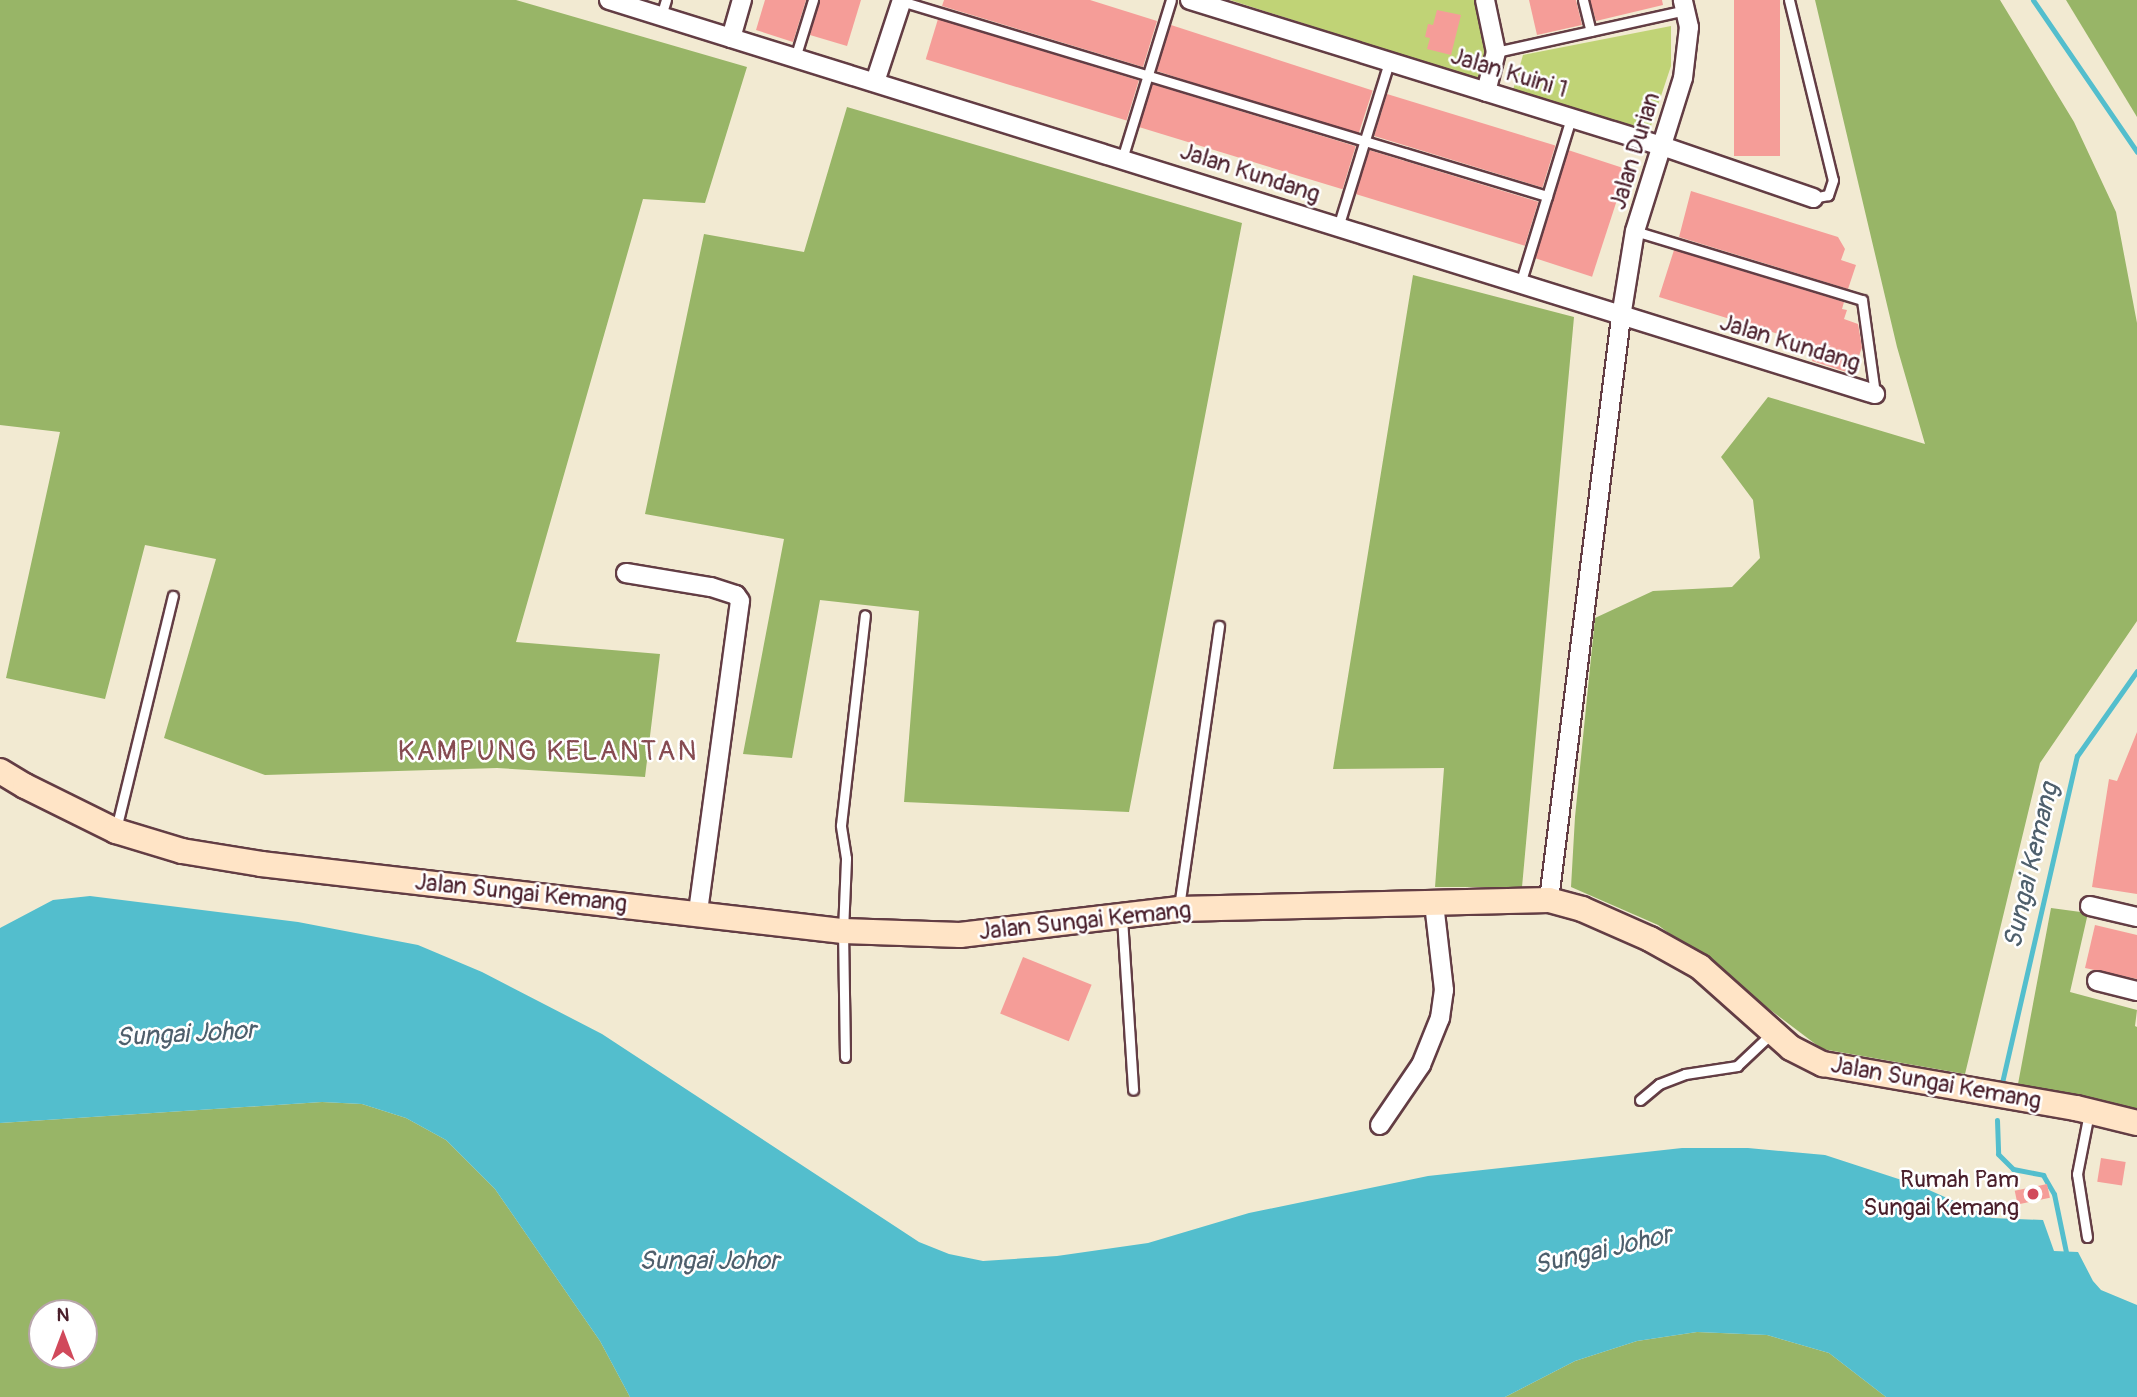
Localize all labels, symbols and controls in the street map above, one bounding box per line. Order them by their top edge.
street label: Jalan Kuini 1 [1447,42,1571,104]
street label: Jalan Durian [1604,89,1666,213]
street label: Jalan Kundang [1176,137,1324,209]
street label: Jalan Kundang [1716,308,1864,378]
district label: KAMPUNG KELANTAN [400,735,696,769]
water label: Sungai Kemang [1998,780,2066,952]
street label: Jalan Sungai Kemang [413,868,629,918]
street label: Jalan Sungai Kemang [977,896,1193,946]
water label: Sungai Johor [115,1016,257,1054]
street label: Jalan Sungai Kemang [1828,1050,2044,1116]
place label: Rumah Pam Sungai Kemang [1863,1166,2019,1222]
marker: Rumah Pam Sungai Kemang [2025,1186,2041,1202]
water label: Sungai Johor [1531,1220,1675,1282]
water label: Sungai Johor [639,1246,779,1278]
north arrow [28,1299,98,1369]
text: N [57,1303,69,1327]

